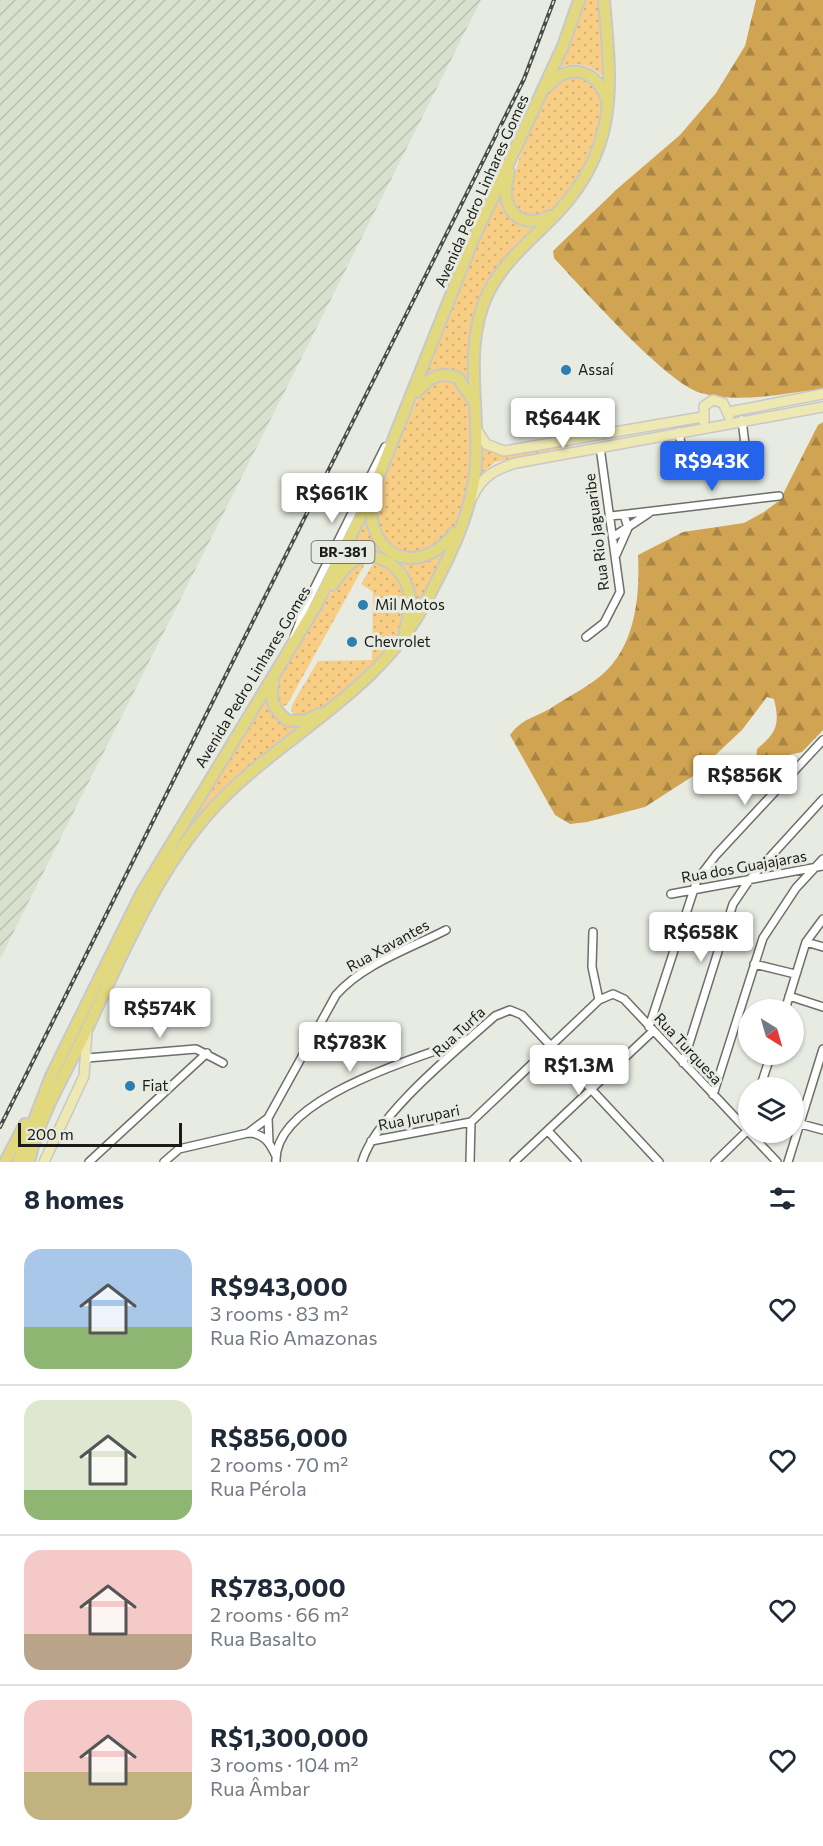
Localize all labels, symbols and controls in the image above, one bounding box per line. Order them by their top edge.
street label: Avenida Pedro Linhares Gomes [430,91,532,290]
place label: Assaí [578,360,615,378]
marker: Assaí [559,363,573,377]
pin: R$644K [514,398,612,449]
text: R$644K [525,405,601,429]
pin: R$943K [663,441,761,492]
text: R$943K [674,448,750,472]
street label: Rua Rio Jaguaribe [580,472,612,592]
pin: R$661K [283,473,381,524]
text: R$661K [295,480,369,504]
road number: BR-381 [312,541,374,563]
street label: Avenida Pedro Linhares Gomes [191,582,314,771]
place label: Mil Motos [375,595,445,613]
marker: Mil Motos [356,598,370,612]
place label: Chevrolet [364,632,431,650]
marker: Chevrolet [345,635,359,649]
pin: R$856K [696,755,794,806]
text: R$856K [707,762,783,786]
street label: Rua dos Guajajaras [680,846,808,886]
pin: R$658K [652,912,750,963]
street label: Rua Xavantes [343,915,432,975]
text: R$658K [663,919,739,943]
pin: R$574K [111,988,209,1039]
text: R$574K [123,995,197,1019]
north arrow [738,999,804,1065]
map controls [738,999,804,1143]
street label: Rua Turfa [428,1002,488,1060]
street label: Rua Turquesa [651,1009,726,1088]
pin: R$783K [301,1022,399,1073]
text: R$783K [313,1029,387,1053]
pin: R$1.3M [530,1045,628,1096]
text: R$1.3M [544,1052,614,1076]
place label: Fiat [142,1076,168,1094]
button: layers [738,1077,804,1143]
marker: Fiat [123,1079,137,1093]
street label: Rua Jurupari [376,1100,461,1134]
scale bar [18,1120,182,1148]
text: 200 m [27,1124,74,1143]
icon: filters [766,1182,799,1215]
text: 8 homes [24,1183,124,1214]
text: R$943,000 [210,1270,348,1301]
icon: home [72,1273,144,1345]
icon: heart [766,1293,799,1326]
text: 3 rooms · 83 m² [210,1301,349,1325]
text: Rua Rio Amazonas [210,1325,378,1349]
text: R$856,000 [210,1421,348,1452]
icon: home [72,1424,144,1496]
icon: heart [766,1444,799,1477]
text: 2 rooms · 70 m² [210,1452,348,1476]
text: Rua Pérola [210,1476,307,1500]
text: R$783,000 [210,1571,346,1602]
icon: home [72,1574,144,1646]
icon: heart [766,1594,799,1627]
text: 2 rooms · 66 m² [210,1602,349,1626]
text: Rua Basalto [210,1626,317,1650]
text: R$1,300,000 [210,1721,369,1752]
icon: home [72,1724,144,1796]
icon: heart [766,1744,799,1777]
text: 3 rooms · 104 m² [210,1752,359,1776]
text: Rua Âmbar [210,1776,310,1800]

